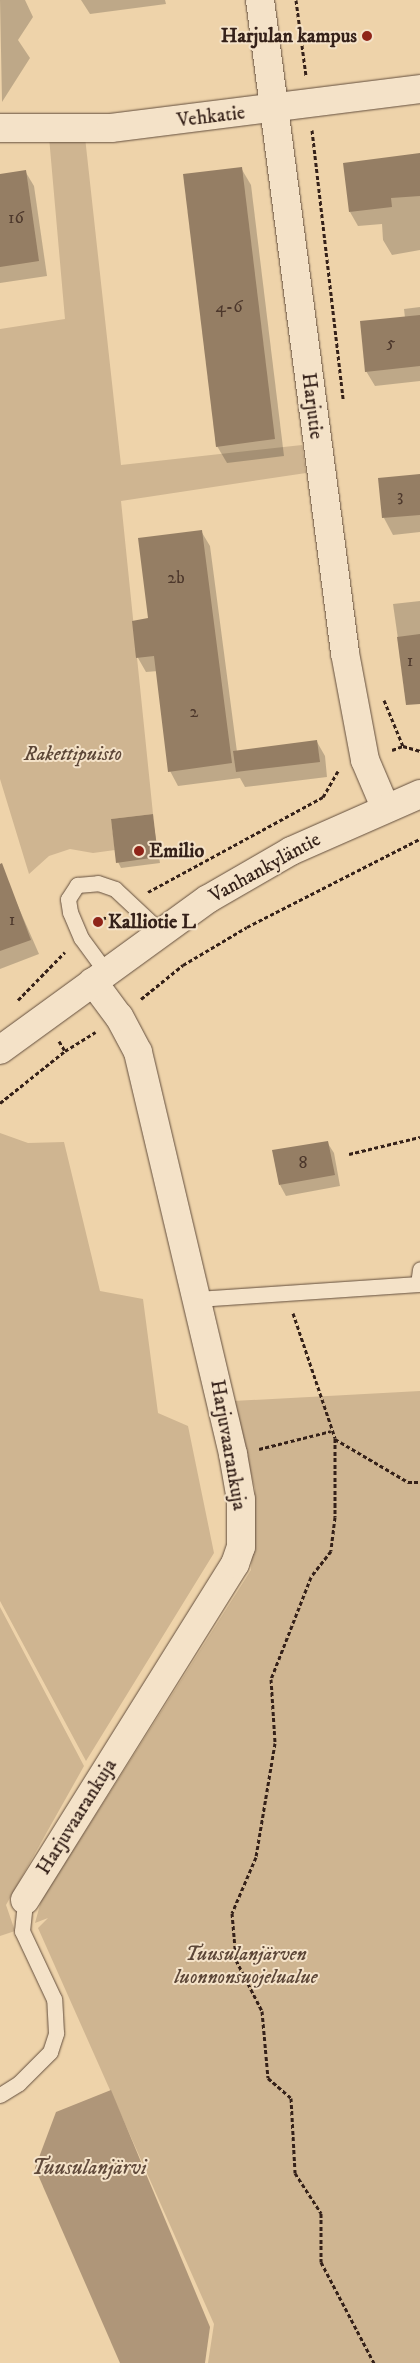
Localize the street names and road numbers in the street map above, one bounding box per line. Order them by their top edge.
street label: Vehkatie [175,101,247,133]
street label: Harjutie [296,371,328,441]
street label: Vanhankyläntie [205,828,325,908]
street label: Harjuvaarankuja [205,1378,251,1512]
street label: Harjuvaarankuja [32,1755,122,1879]

